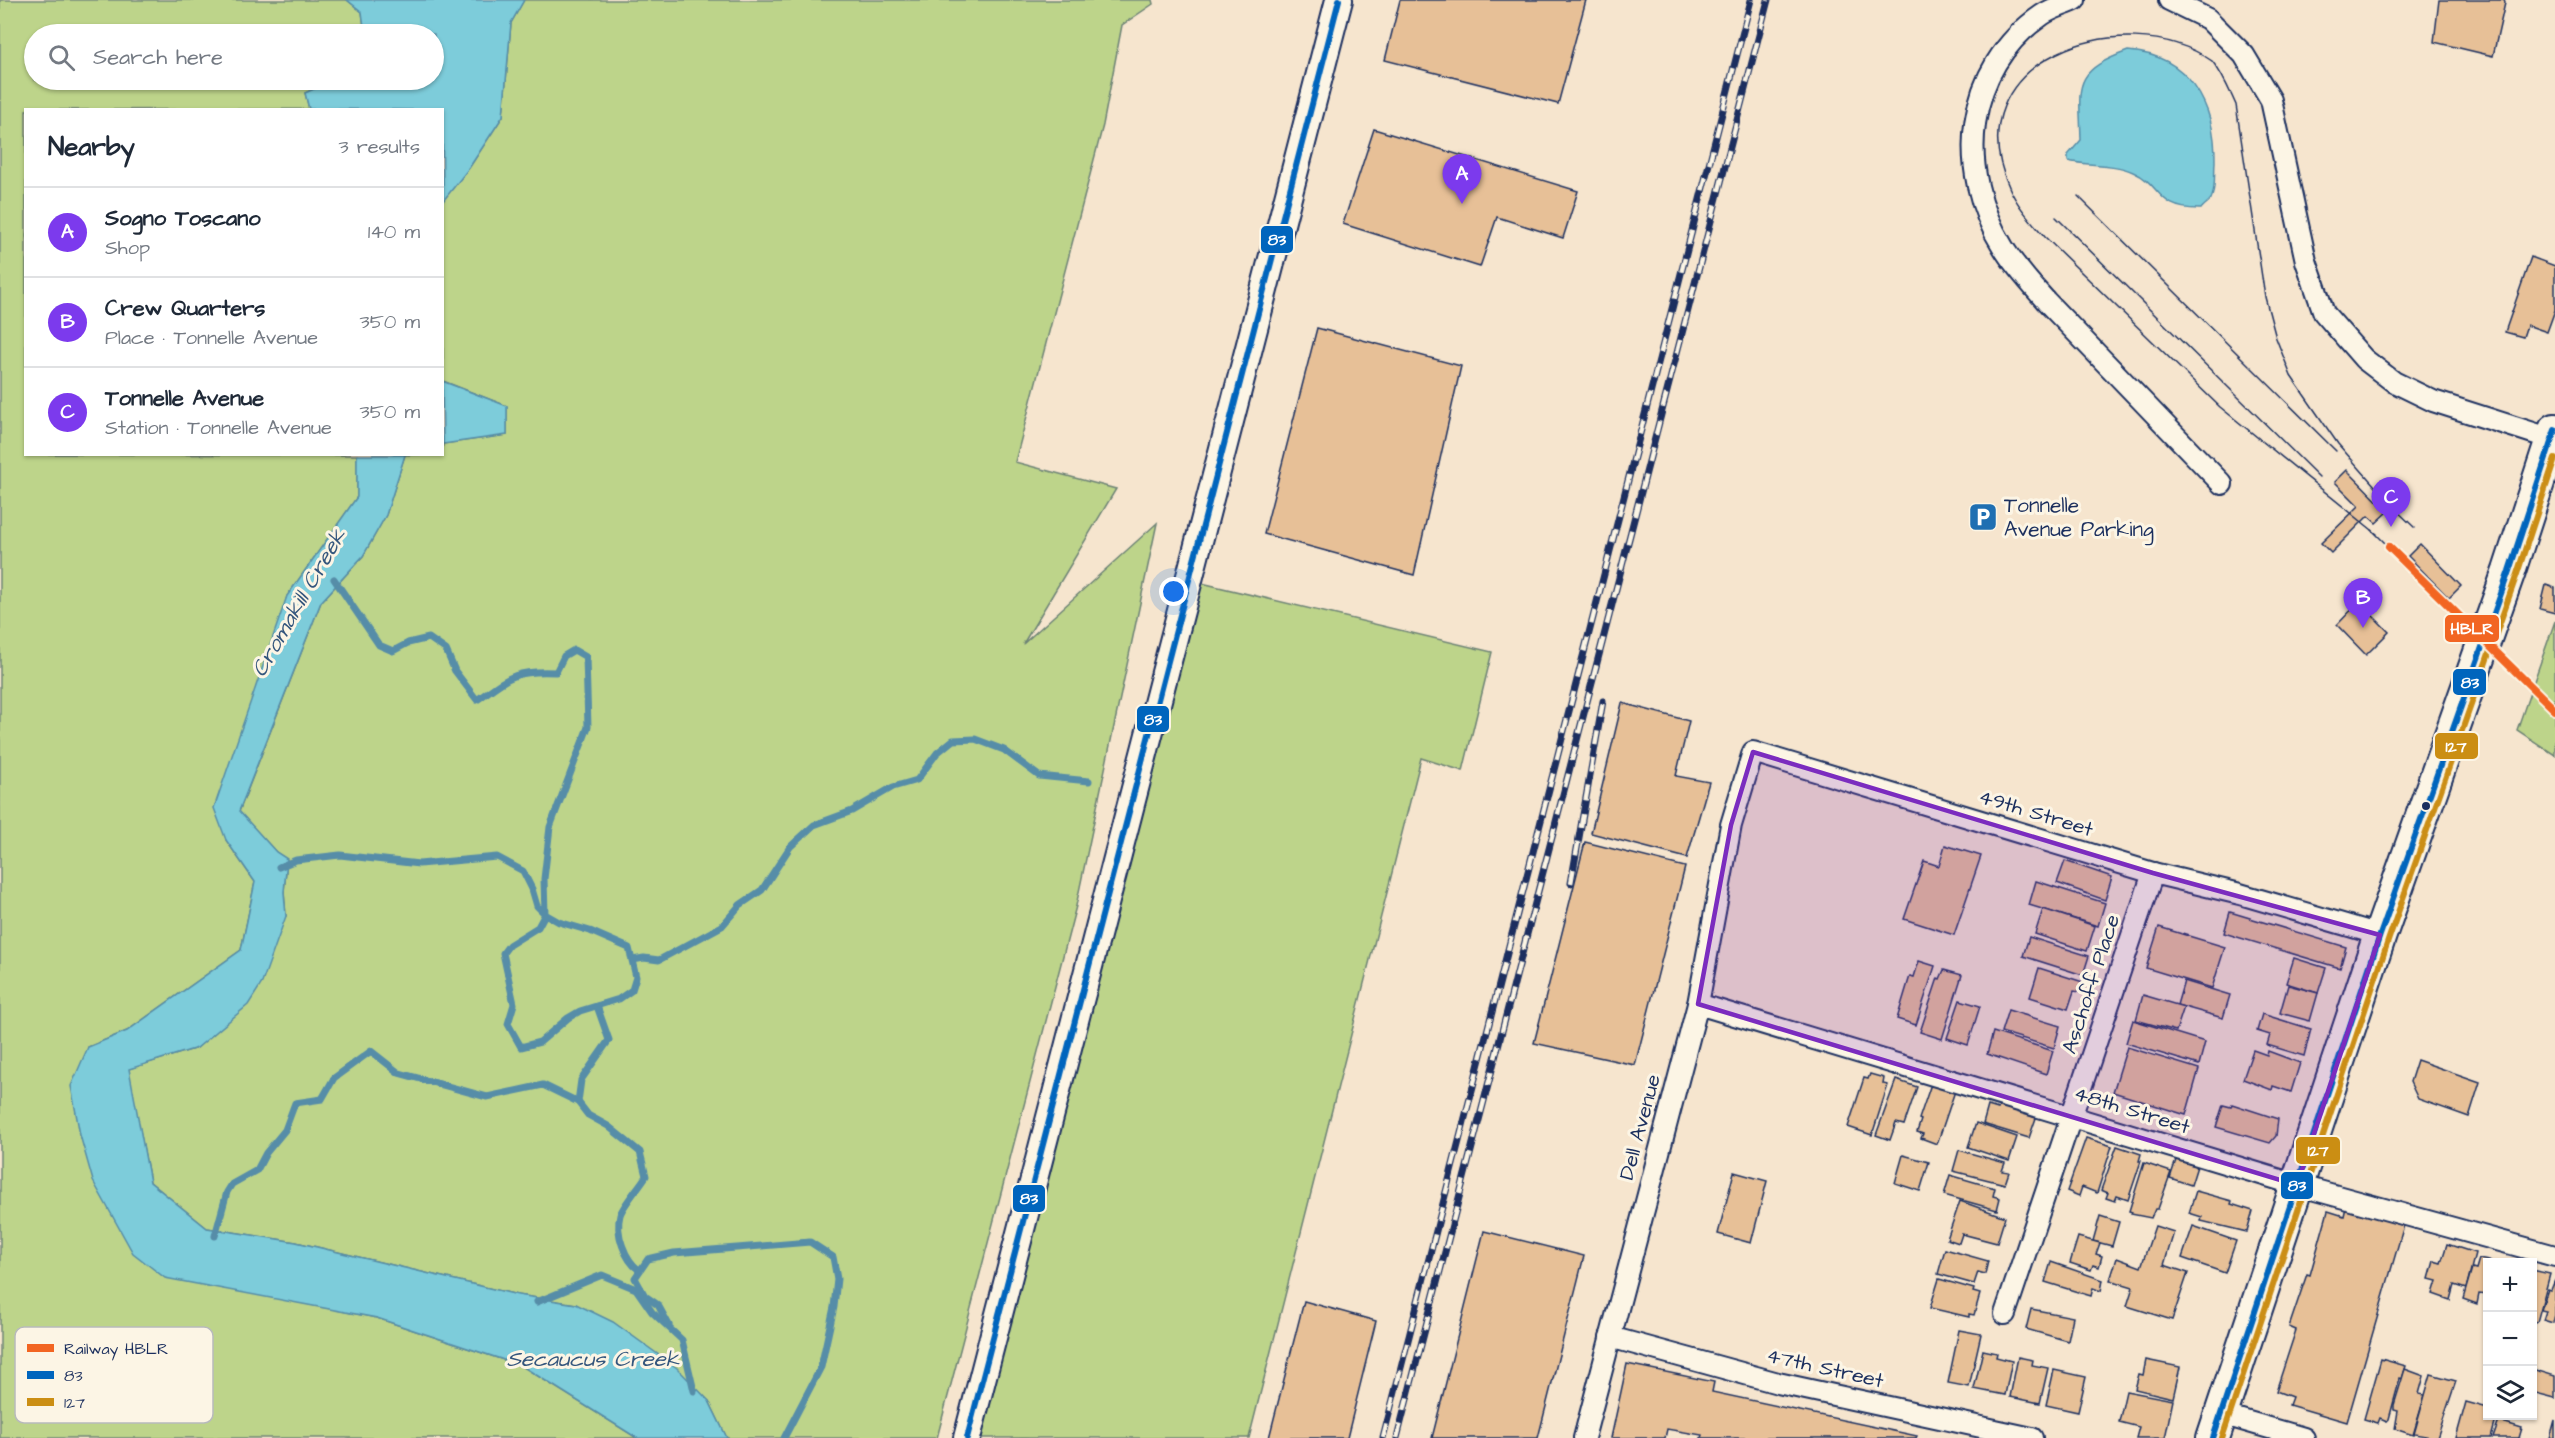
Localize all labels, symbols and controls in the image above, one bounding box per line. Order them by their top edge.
search box [24,24,444,90]
icon: search [45,41,78,74]
text: Search here [93,42,223,73]
text: Nearby [48,129,135,165]
text: 3 results [338,133,420,161]
pin: A [1442,154,1482,204]
text: Sogno Toscano [105,203,261,234]
text: A [61,218,74,246]
text: 140 m [368,218,420,246]
line badge: 83 [1260,225,1294,254]
text: 83 [1268,229,1287,251]
text: Shop [105,234,150,262]
text: Crew Quarters [105,293,265,324]
text: B [60,308,75,336]
text: 350 m [359,308,420,336]
text: Place · Tonnelle Avenue [105,324,318,352]
text: Tonnelle Avenue [105,383,264,414]
text: C [60,398,75,426]
text: 350 m [359,398,420,426]
text: Station · Tonnelle Avenue [105,414,332,442]
pin: C [2372,478,2410,527]
place label: Tonnelle Avenue Parking [2004,491,2154,546]
parking icon: Tonnelle Avenue Parking [1967,501,1999,533]
water label: Cromakill Creek [244,523,354,683]
your location [1159,577,1188,606]
pin: B [2344,578,2382,628]
line badge: HBLR [2444,614,2500,643]
text: HBLR [2450,618,2494,640]
line badge: 83 [2452,668,2487,696]
text: 83 [2461,672,2480,694]
line badge: 83 [1136,705,1170,733]
text: 83 [1144,709,1163,731]
line badge: 127 [2434,732,2479,760]
text: 127 [2445,736,2467,758]
street label: 49th Street [1975,782,2097,844]
unlabelled marker [2420,800,2432,812]
street label: Aschoff Place [2055,911,2127,1057]
street label: Dell Avenue [1612,1071,1668,1183]
street label: 48th Street [2070,1079,2194,1142]
line badge: 127 [2295,1136,2341,1165]
text: 127 [2307,1140,2329,1162]
line badge: 83 [2280,1171,2314,1200]
text: 83 [2288,1175,2307,1197]
line badge: 83 [1012,1184,1046,1213]
text: 83 [1020,1188,1039,1210]
map controls [2483,1258,2537,1420]
button: + [2483,1258,2537,1312]
button: − [2483,1312,2537,1366]
legend [15,1327,213,1423]
text: Railway HBLR [64,1338,168,1361]
street label: 47th Street [1764,1340,1887,1396]
water label: Secaucus Creek [507,1344,680,1375]
text: 83 [64,1365,83,1387]
button: layers [2483,1366,2537,1420]
text: 127 [64,1392,85,1414]

